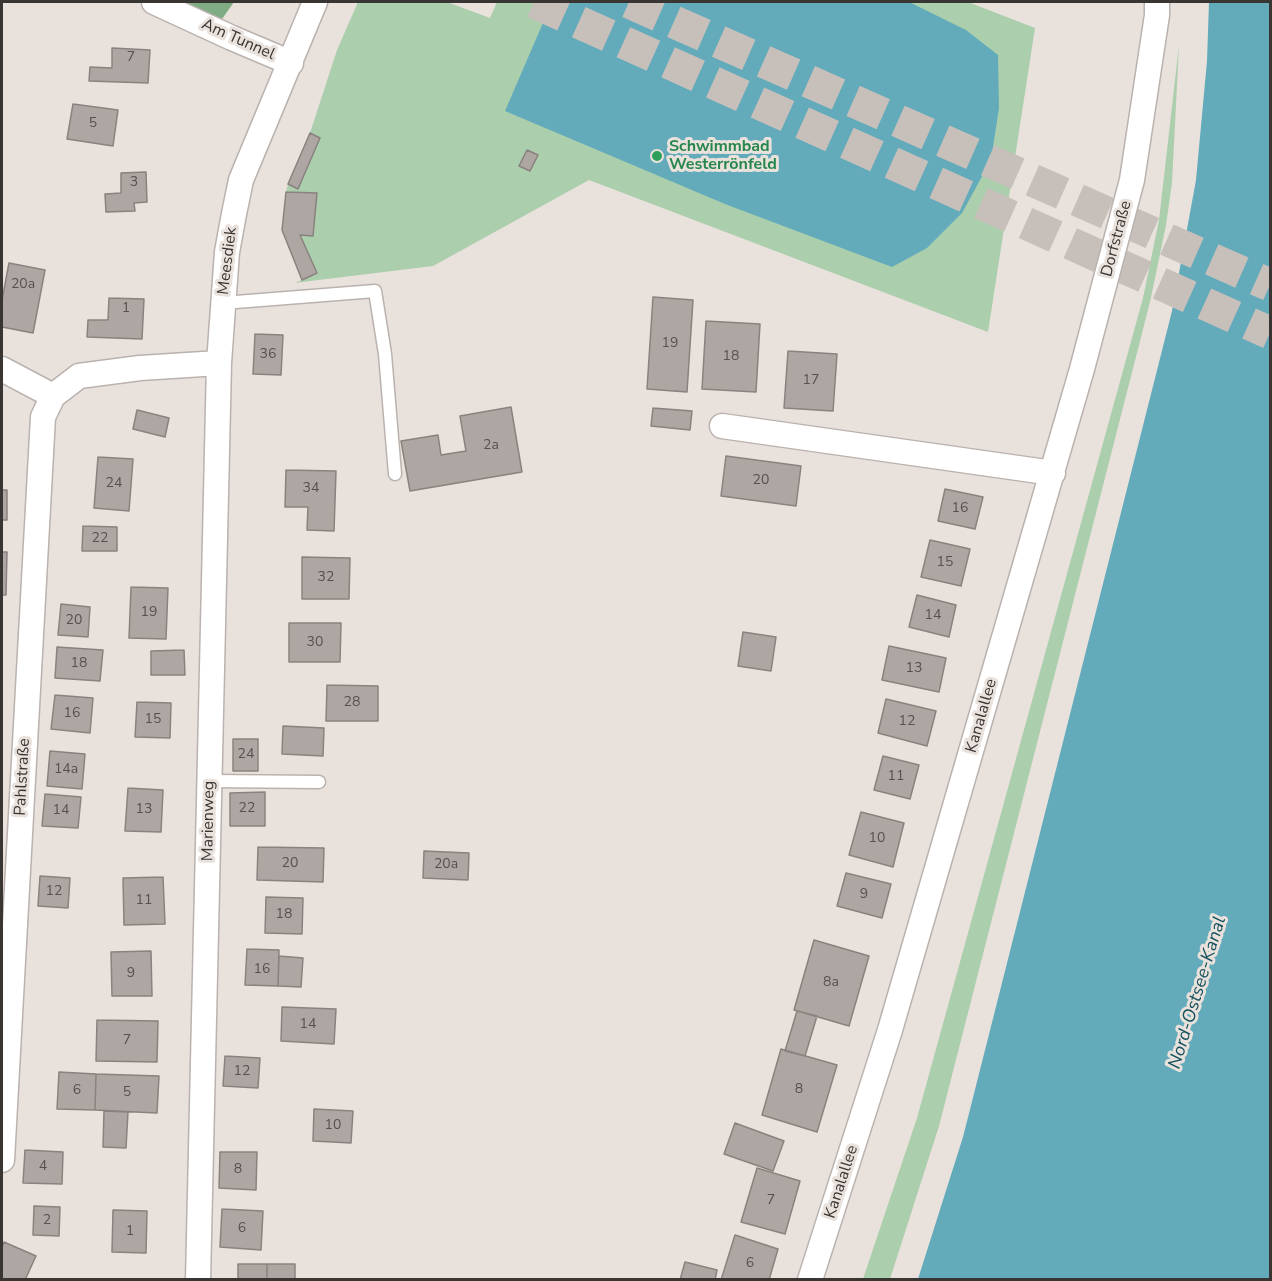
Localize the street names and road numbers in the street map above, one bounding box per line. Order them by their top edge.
street label: Am Tunnel [198,15,278,65]
street label: Dorfstraße [1098,199,1136,279]
street label: Meesdiek [214,226,242,296]
street label: Kanalallee [962,677,1002,755]
street label: Pahlstraße [11,738,35,816]
street label: Marienweg [199,781,219,861]
street label: Kanalallee [821,1143,863,1221]

